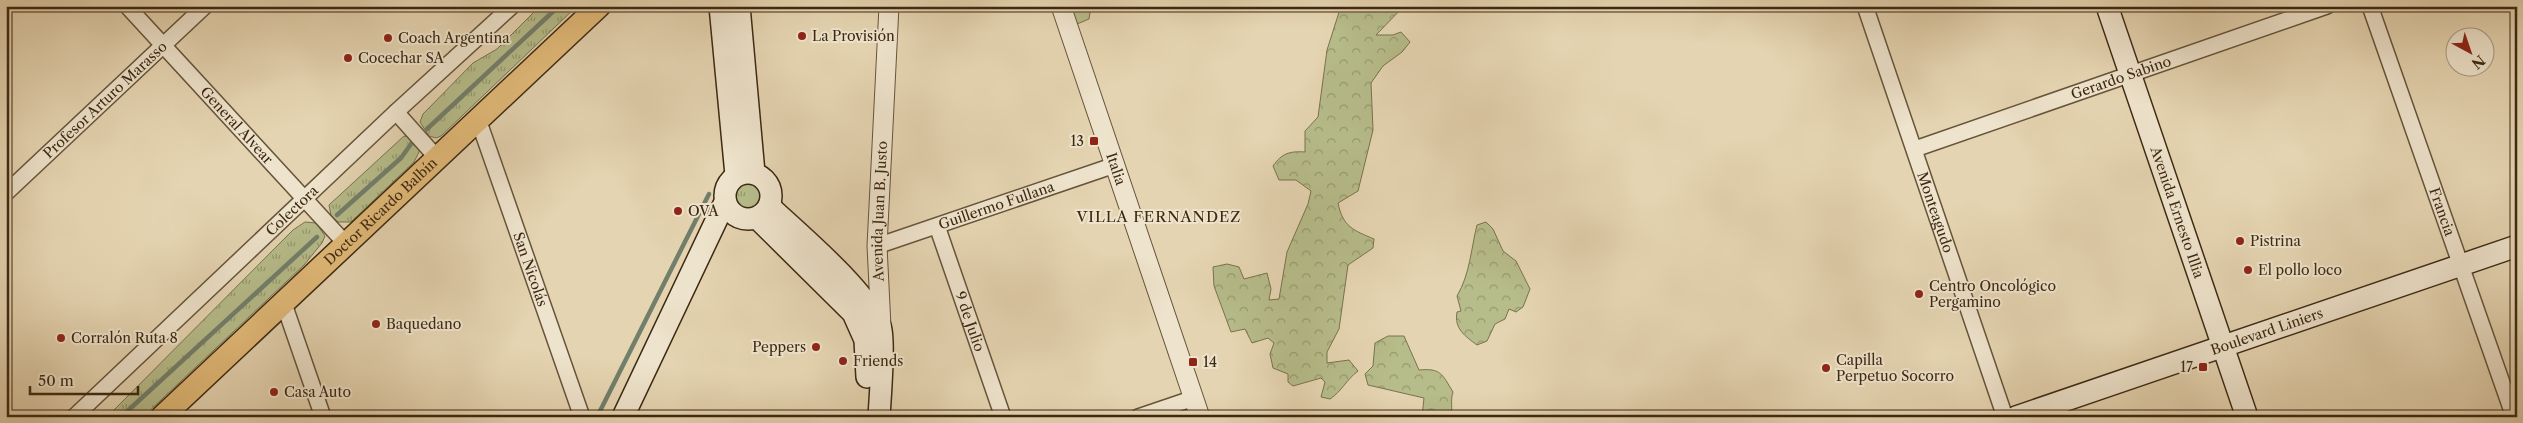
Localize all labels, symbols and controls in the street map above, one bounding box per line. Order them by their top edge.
place label: La Provisión [812,27,895,45]
north arrow [2446,28,2496,78]
place label: Coach Argentina [398,29,510,47]
marker: La Provisión [796,30,808,42]
marker: Coach Argentina [382,32,394,44]
street label: Profesor Arturo Marasso [40,37,171,162]
place label: Cocechar SA [358,49,445,67]
text: N [2468,51,2489,73]
marker: Cocechar SA [342,52,354,64]
street label: Gerardo Sabino [2069,52,2173,103]
street label: General Alvear [197,83,277,168]
place label: 13 [1070,132,1084,150]
marker: 13 [1088,135,1100,147]
street label: Avenida Juan B. Justo [868,140,891,283]
street label: Avenida Ernesto Illia [2146,143,2208,281]
street label: Italia [1102,150,1130,188]
street label: Doctor Ricardo Balbín [320,154,441,269]
street label: Monteagudo [1913,169,1957,255]
street label: Guillermo Fullana [936,177,1057,233]
street label: Colectora [262,181,322,240]
street label: Francia [2425,185,2459,239]
place label: OVA [688,202,719,220]
marker: OVA [672,205,684,217]
district label: VILLA FERNANDEZ [1076,207,1241,226]
street label: San Nicolás [509,230,552,309]
place label: Pistrina [2250,232,2301,250]
marker: Pistrina [2234,235,2246,247]
place label: El pollo loco [2258,261,2342,279]
marker: El pollo loco [2242,264,2254,276]
place label: Centro Oncológico Pergamino [1929,277,2056,311]
marker: Centro Oncológico Pergamino [1913,288,1925,300]
street label: 9 de Julio [951,289,989,354]
street label: Boulevard Liniers [2208,304,2325,359]
place label: Baquedano [386,315,461,333]
marker: Baquedano [370,318,382,330]
place label: Corralón Ruta 8 [71,329,178,347]
marker: Corralón Ruta 8 [55,332,67,344]
place label: Peppers [752,338,806,356]
marker: Peppers [810,341,822,353]
place label: Capilla Perpetuo Socorro [1836,351,1954,385]
place label: Friends [853,352,903,370]
place label: 14 [1203,353,1217,371]
marker: Friends [837,355,849,367]
marker: 14 [1187,356,1199,368]
place label: 17 [2180,358,2193,376]
marker: 17 [2197,361,2209,373]
marker: Capilla Perpetuo Socorro [1820,362,1832,374]
scale bar [30,363,138,395]
text: 50 m [38,371,74,390]
place label: Casa Auto [284,383,351,401]
marker: Casa Auto [268,386,280,398]

